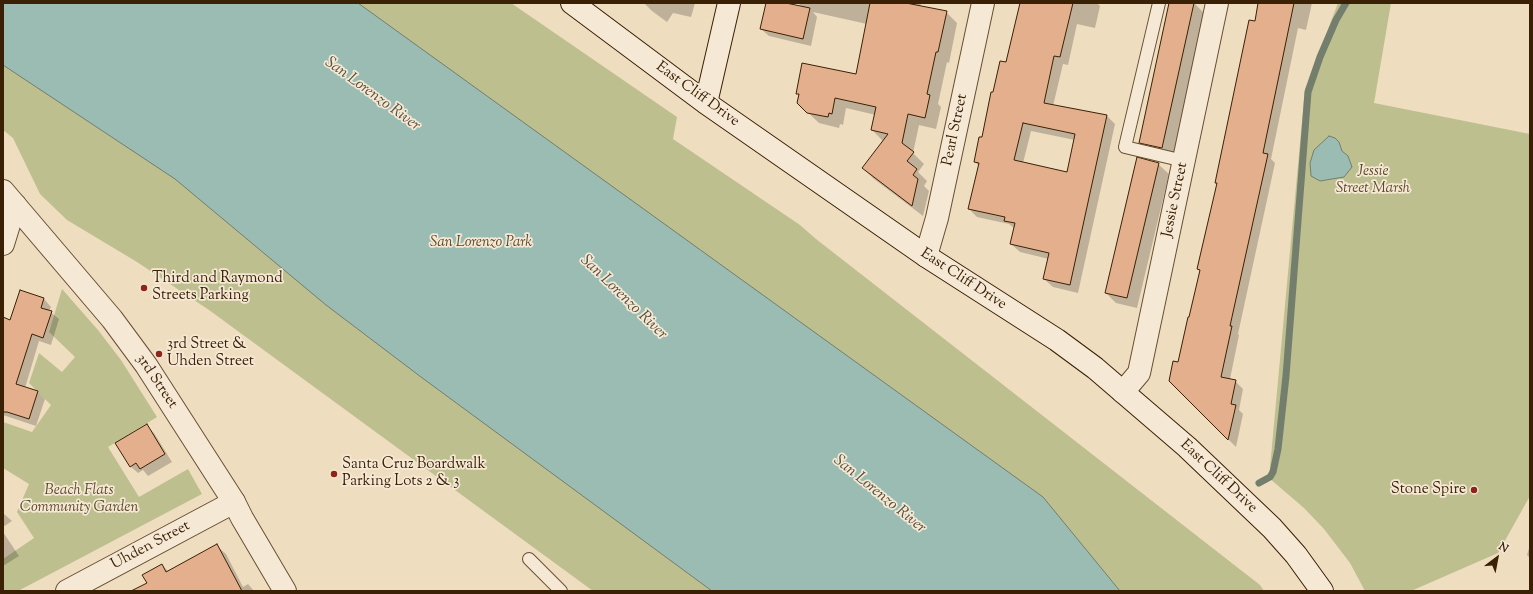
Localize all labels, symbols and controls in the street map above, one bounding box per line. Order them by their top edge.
water label: San Lorenzo River [320,54,424,136]
street label: East Cliff Drive [652,59,742,131]
street label: Pearl Street [940,92,972,168]
street label: Jessie Street [1159,161,1193,239]
park label: Jessie Street Marsh [1336,163,1410,198]
park label: San Lorenzo Park [430,234,532,252]
street label: East Cliff Drive [917,245,1009,315]
water label: San Lorenzo River [575,252,671,344]
place label: Third and Raymond Streets Parking [152,270,283,305]
marker: Third and Raymond Streets Parking [139,283,149,293]
place label: 3rd Street & Uhden Street [167,336,254,371]
marker: 3rd Street & Uhden Street [154,349,164,359]
street label: 3rd Street [131,351,181,413]
street label: East Cliff Drive [1176,437,1260,517]
water label: San Lorenzo River [829,452,929,538]
place label: Santa Cruz Boardwalk Parking Lots 2 & 3 [342,456,486,491]
marker: Santa Cruz Boardwalk Parking Lots 2 & 3 [329,469,339,479]
place label: Stone Spire [1391,481,1466,499]
park label: Beach Flats Community Garden [20,482,138,517]
marker: Stone Spire [1469,485,1479,495]
street label: Uhden Street [108,518,194,574]
north arrow [1477,538,1517,578]
text: N [1495,539,1511,557]

